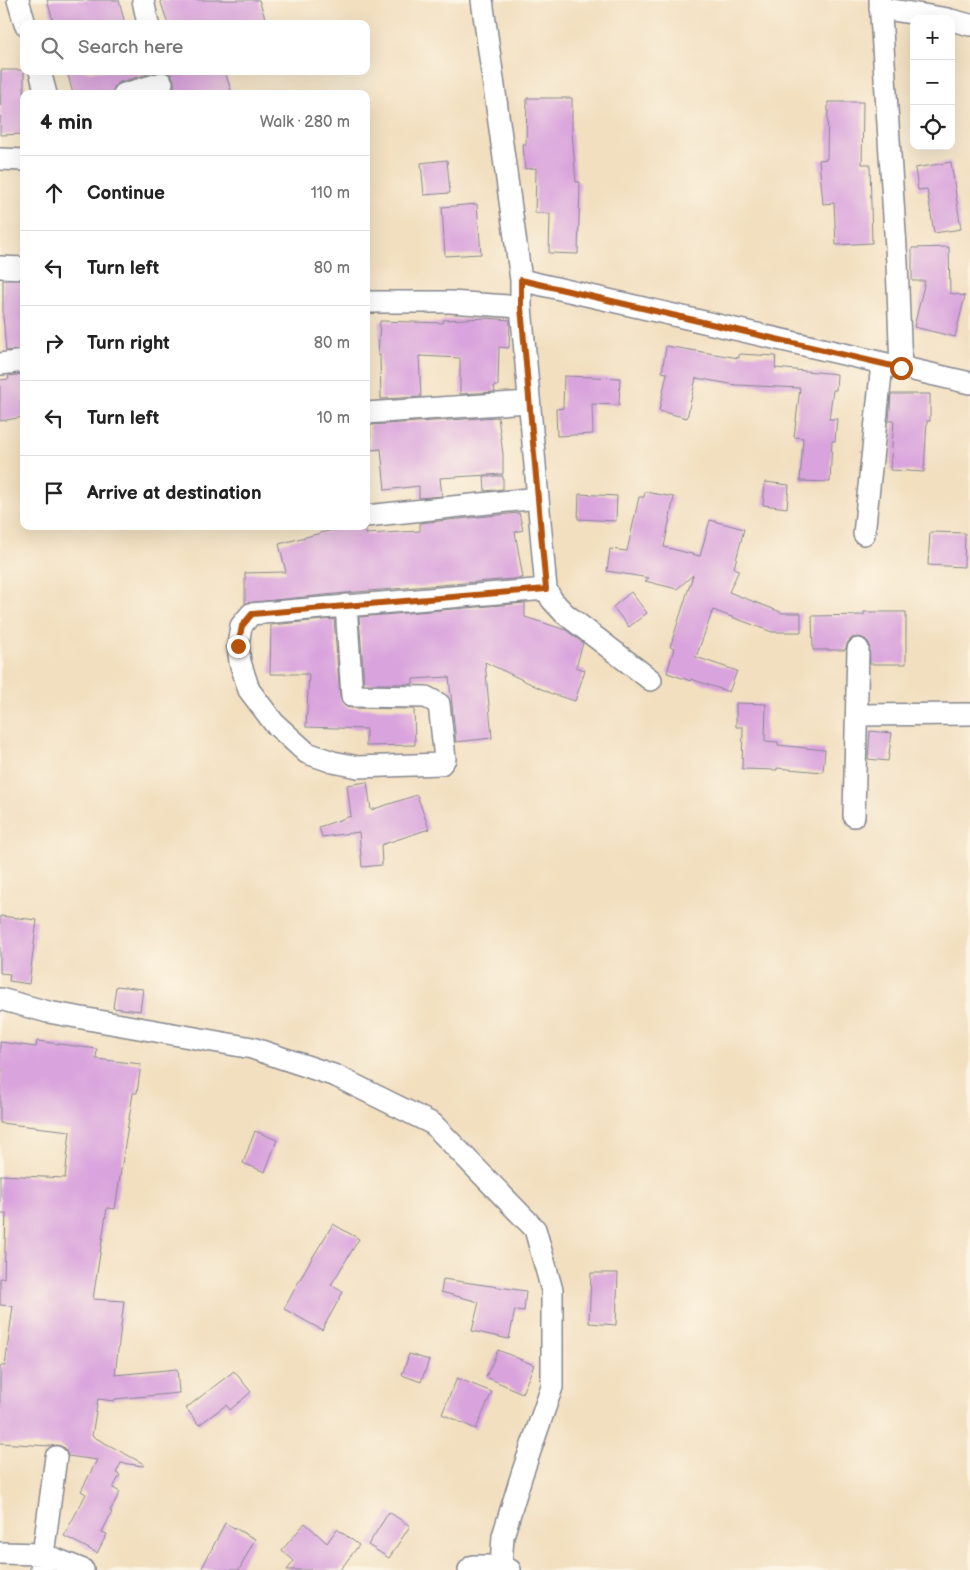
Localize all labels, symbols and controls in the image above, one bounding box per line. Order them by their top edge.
map controls [910,15,955,150]
button: + [910,15,955,60]
search box [20,20,370,75]
icon: search [38,34,66,62]
text: Search here [78,36,183,59]
button: − [910,60,955,105]
button: locate [910,105,955,150]
text: 4 min [40,110,93,135]
text: Walk · 280 m [260,113,350,132]
icon: ahead [40,179,68,207]
text: Continue [87,182,165,205]
text: 110 m [311,184,350,203]
icon: left [40,254,68,282]
text: Turn left [87,257,159,280]
text: 80 m [314,259,350,278]
icon: right [40,329,68,357]
text: Turn right [87,332,170,355]
text: 80 m [314,334,350,353]
route start [890,357,913,380]
icon: left [40,404,68,432]
text: Turn left [87,407,159,430]
text: 10 m [317,409,350,428]
icon: arrive [40,479,68,507]
text: Arrive at destination [87,482,262,505]
route end [227,635,250,658]

